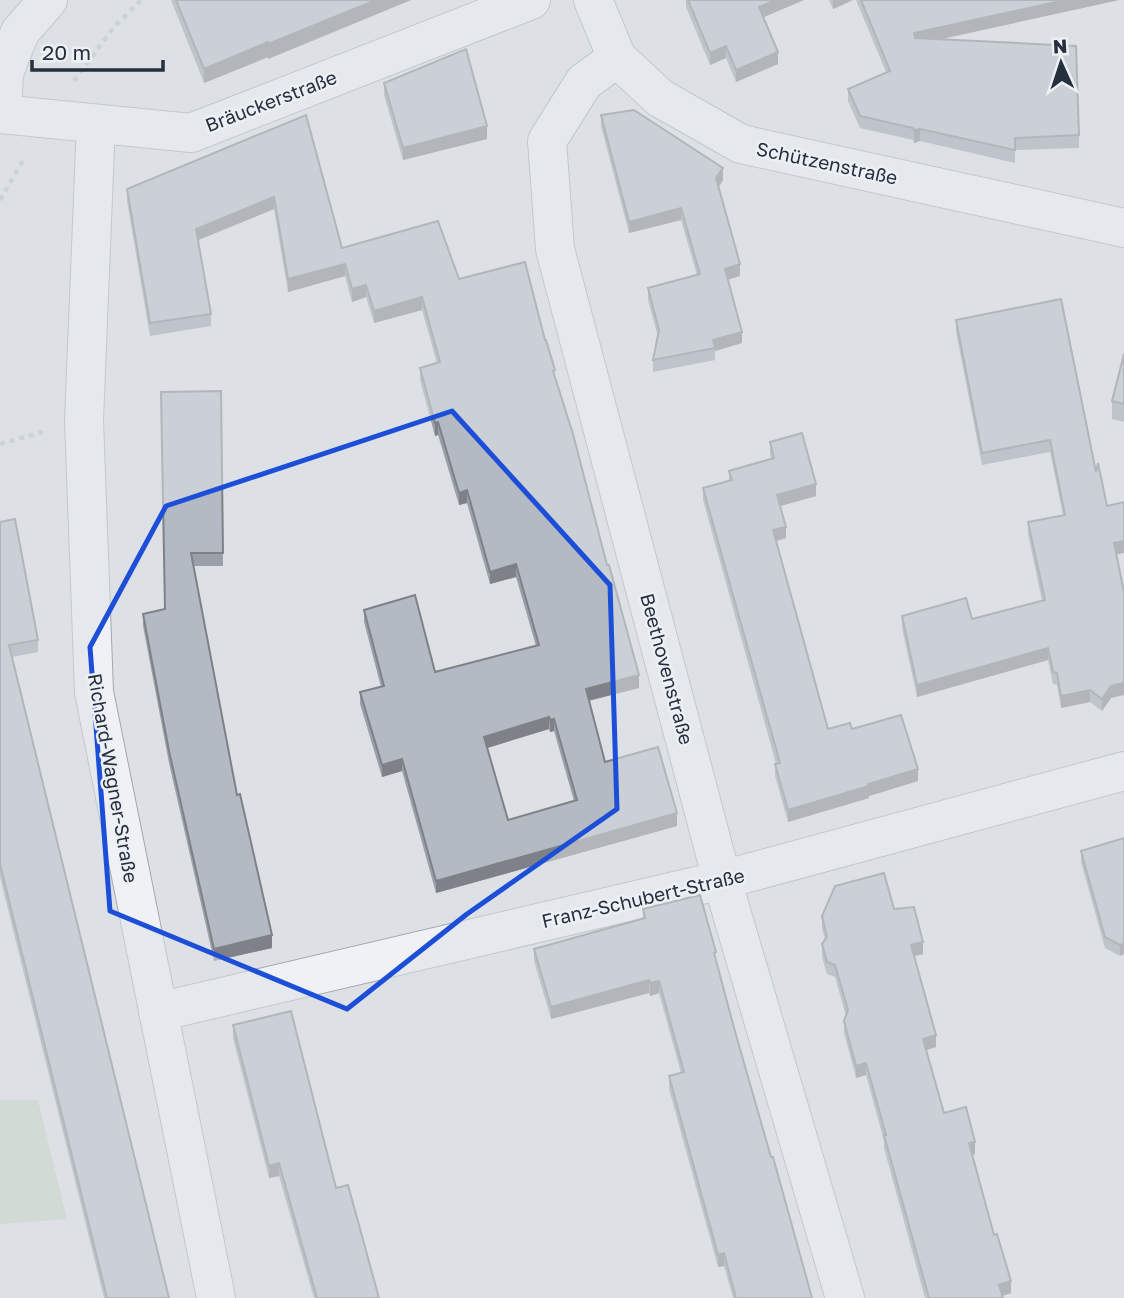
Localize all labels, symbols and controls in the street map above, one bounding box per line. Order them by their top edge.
scale bar [32,28,163,72]
north arrow [1026,28,1096,98]
text: N [1052,34,1068,57]
text: 20 m [42,39,91,65]
street label: Bräuckerstraße [202,65,340,136]
street label: Schützenstraße [754,136,900,189]
street label: Beethovenstraße [636,591,699,747]
street label: Richard-Wagner-Straße [84,671,143,884]
street label: Franz-Schubert-Straße [539,863,747,932]

